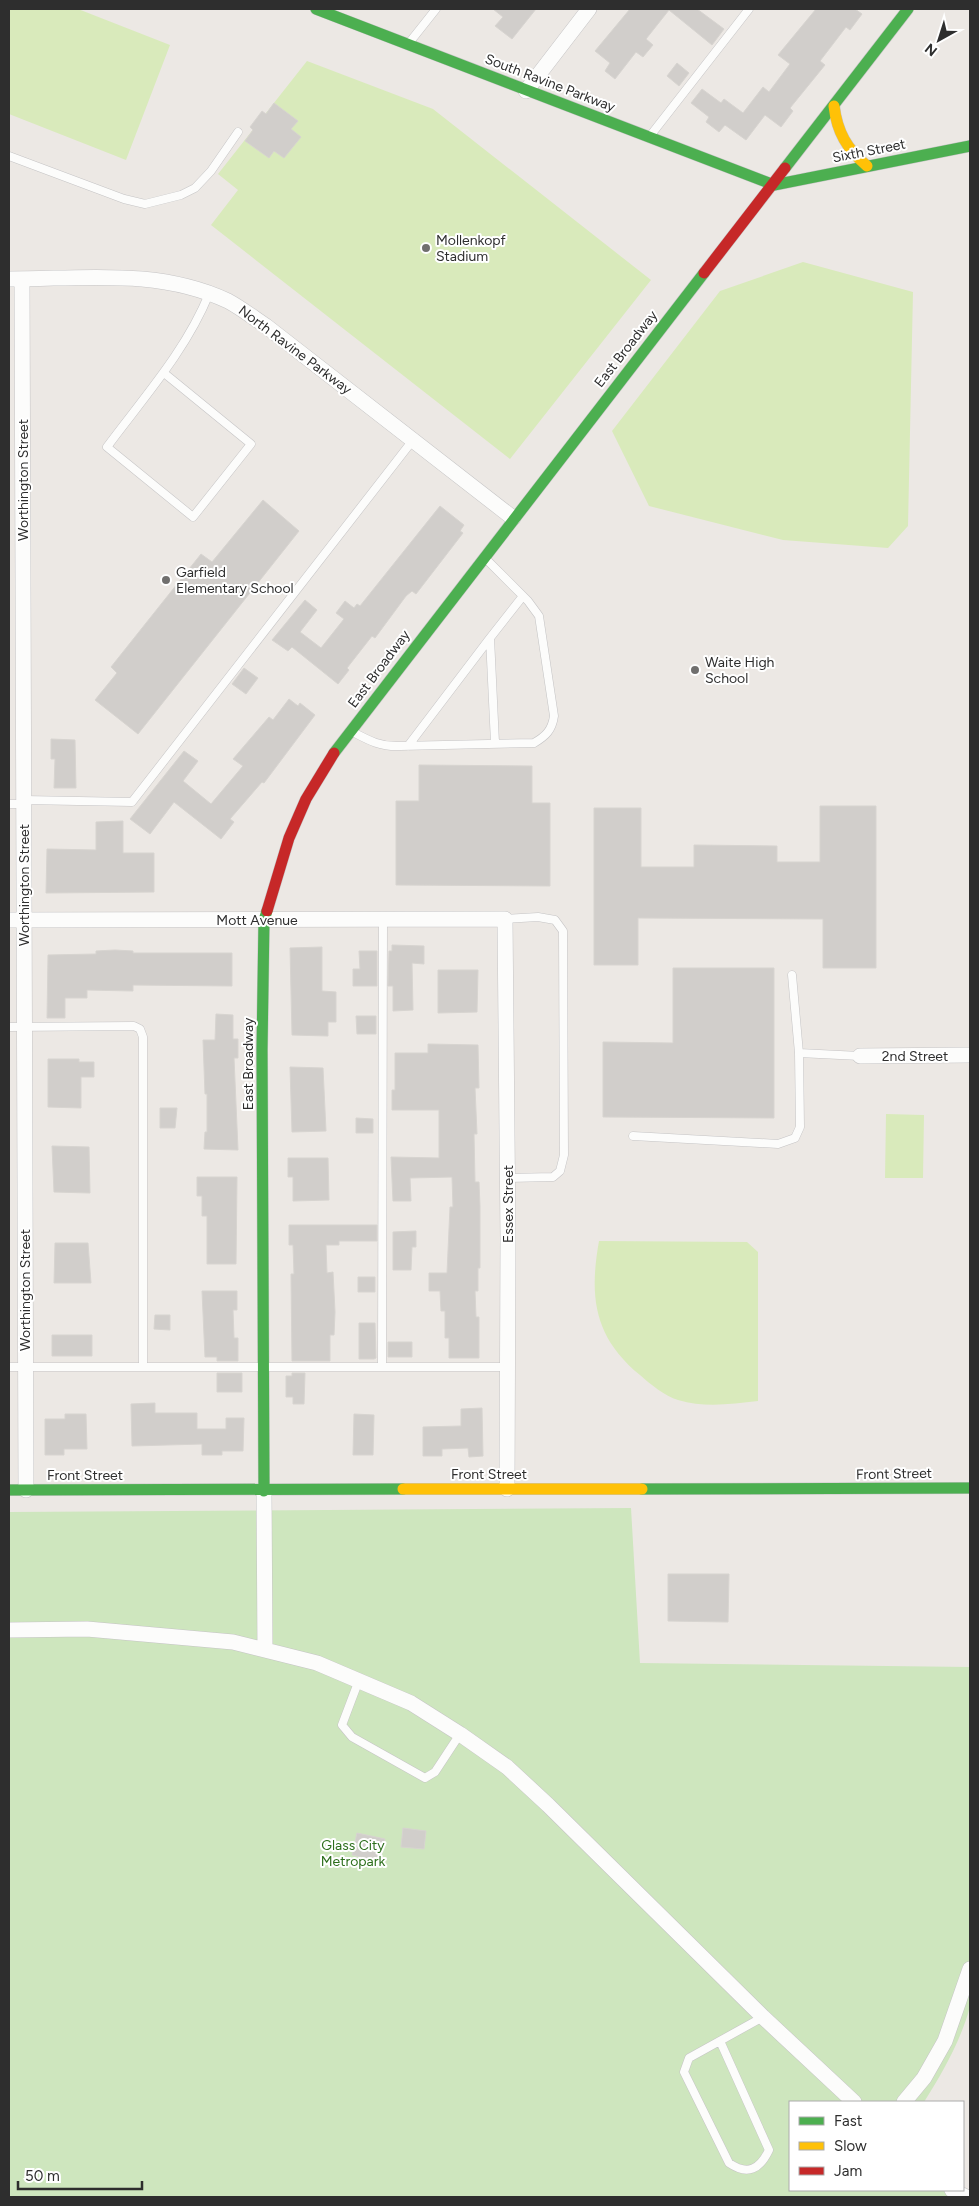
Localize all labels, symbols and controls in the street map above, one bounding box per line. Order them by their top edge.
north arrow [914,15,964,65]
text: N [922,40,941,60]
street label: South Ravine Parkway [482,50,618,116]
street label: Sixth Street [831,136,907,166]
place label: Mollenkopf Stadium [436,232,507,265]
marker: Mollenkopf Stadium [420,242,432,254]
street label: North Ravine Parkway [235,302,355,398]
street label: East Broadway [591,307,662,391]
street label: Worthington Street [15,419,32,541]
place label: Garfield Elementary School [176,564,294,597]
marker: Garfield Elementary School [160,574,172,586]
street label: East Broadway [344,626,414,711]
place label: Waite High School [705,654,775,687]
marker: Waite High School [689,664,701,676]
street label: Worthington Street [16,824,33,946]
street label: Mott Avenue [216,912,298,929]
street label: East Broadway [240,1017,257,1110]
street label: 2nd Street [882,1048,948,1065]
street label: Essex Street [500,1165,517,1243]
street label: Worthington Street [17,1229,34,1351]
street label: Front Street [856,1465,932,1483]
street label: Front Street [451,1466,527,1483]
street label: Front Street [47,1467,123,1484]
park label: Glass City Metropark [321,1837,385,1870]
legend [789,2101,964,2191]
text: Fast [834,2112,863,2130]
text: Slow [834,2137,867,2155]
scale bar [18,2158,141,2190]
text: Jam [834,2162,862,2180]
text: 50 m [25,2167,60,2185]

